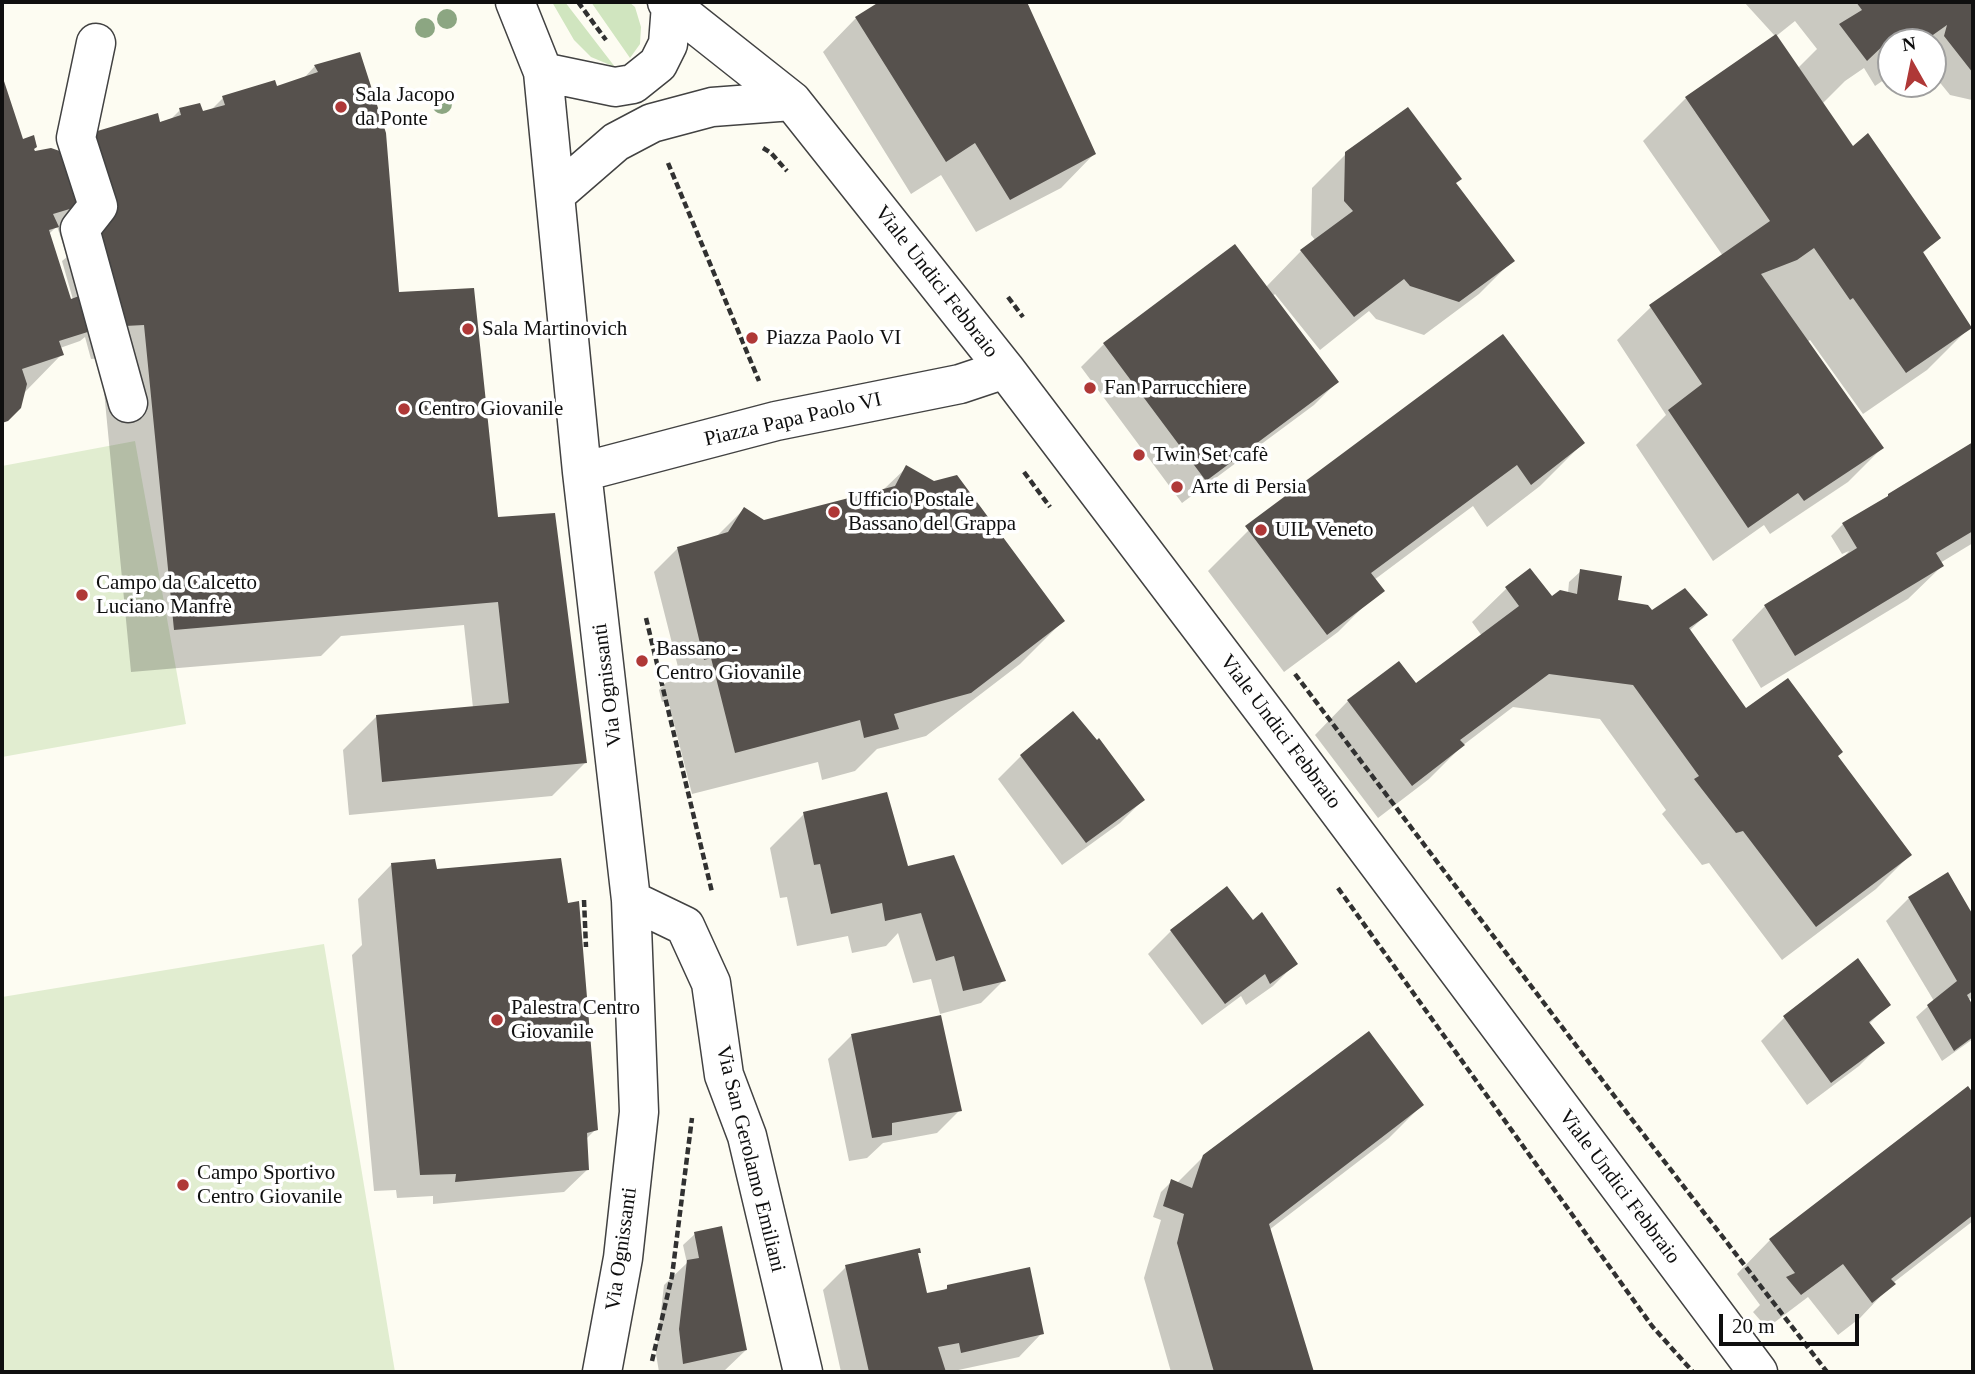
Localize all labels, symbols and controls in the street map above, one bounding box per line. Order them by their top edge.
north arrow [1877,28,1947,98]
text: N [1901,32,1917,55]
place label: Sala Jacopo da Ponte [355,82,455,132]
marker: Sala Jacopo da Ponte [333,99,349,115]
street label: Viale Undici Febbraio [869,201,1003,363]
place label: Sala Martinovich [482,316,627,342]
marker: Sala Martinovich [460,321,476,337]
place label: Piazza Paolo VI [766,325,901,351]
marker: Piazza Paolo VI [744,330,760,346]
place label: Fan Parrucchiere [1104,375,1247,401]
marker: Fan Parrucchiere [1082,380,1098,396]
street label: Piazza Papa Paolo VI [702,387,884,453]
place label: Centro Giovanile [418,396,563,422]
marker: Centro Giovanile [396,401,412,417]
place label: Twin Set cafè [1153,442,1268,468]
marker: Twin Set cafè [1131,447,1147,463]
place label: Arte di Persia [1191,474,1306,500]
marker: Arte di Persia [1169,479,1185,495]
place label: Ufficio Postale Bassano del Grappa [848,487,1016,537]
marker: Ufficio Postale Bassano del Grappa [826,504,842,520]
place label: UIL Veneto [1275,517,1374,543]
marker: UIL Veneto [1253,522,1269,538]
place label: Campo da Calcetto Luciano Manfrè [96,570,257,620]
marker: Campo da Calcetto Luciano Manfrè [74,587,90,603]
street label: Via Ognissanti [588,622,628,748]
place label: Bassano - Centro Giovanile [656,636,801,686]
street label: Viale Undici Febbraio [1214,650,1346,814]
marker: Bassano - Centro Giovanile [634,653,650,669]
place label: Palestra Centro Giovanile [511,995,640,1045]
marker: Palestra Centro Giovanile [489,1012,505,1028]
street label: Via San Gerolamo Emiliani [710,1043,790,1275]
street label: Viale Undici Febbraio [1553,1105,1685,1269]
place label: Campo Sportivo Centro Giovanile [197,1160,342,1210]
marker: Campo Sportivo Centro Giovanile [175,1177,191,1193]
street label: Via Ognissanti [601,1186,643,1312]
scale bar [1723,1300,1863,1344]
text: 20 m [1732,1314,1775,1338]

